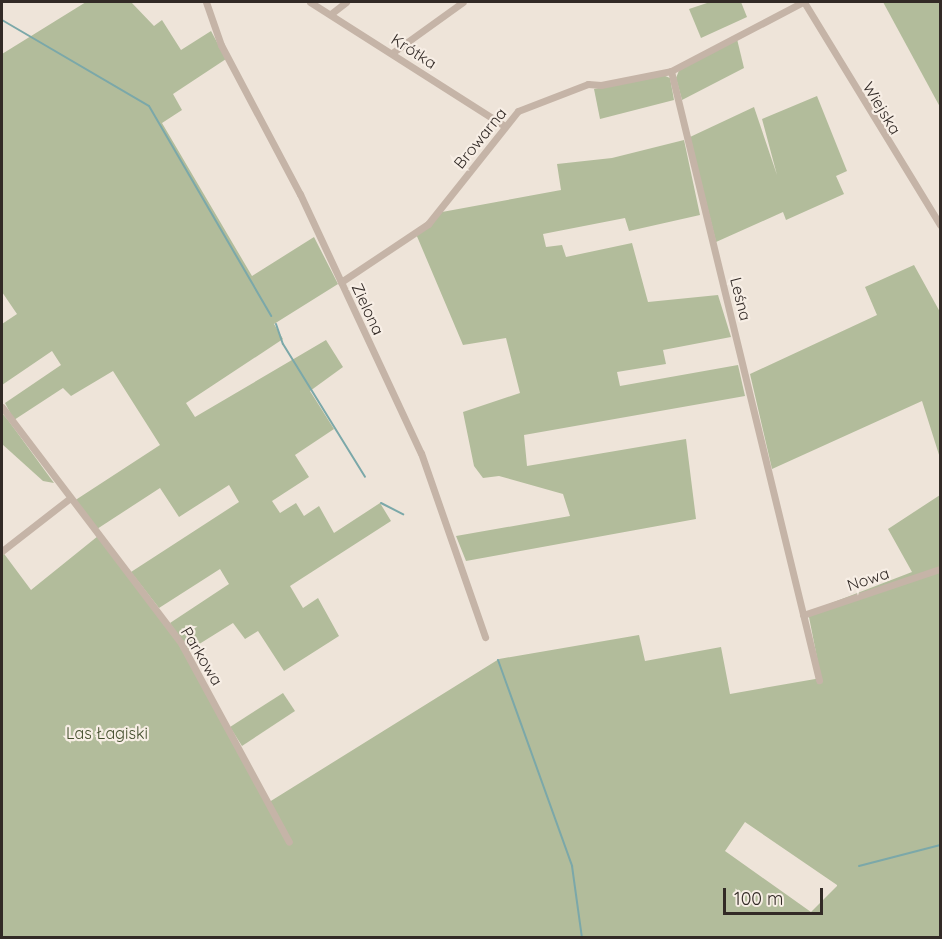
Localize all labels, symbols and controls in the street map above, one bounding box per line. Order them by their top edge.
street label: Krótka [388,29,440,73]
street label: Wiejska [859,78,905,138]
street label: Browarna [450,104,510,172]
street label: Leśna [726,275,756,323]
street label: Zielona [348,280,388,338]
street label: Nowa [845,563,891,595]
street label: Parkowa [177,623,227,689]
park label: Las Łagiski [66,723,148,743]
scale bar [726,876,826,914]
text: 100 m [734,887,783,910]

